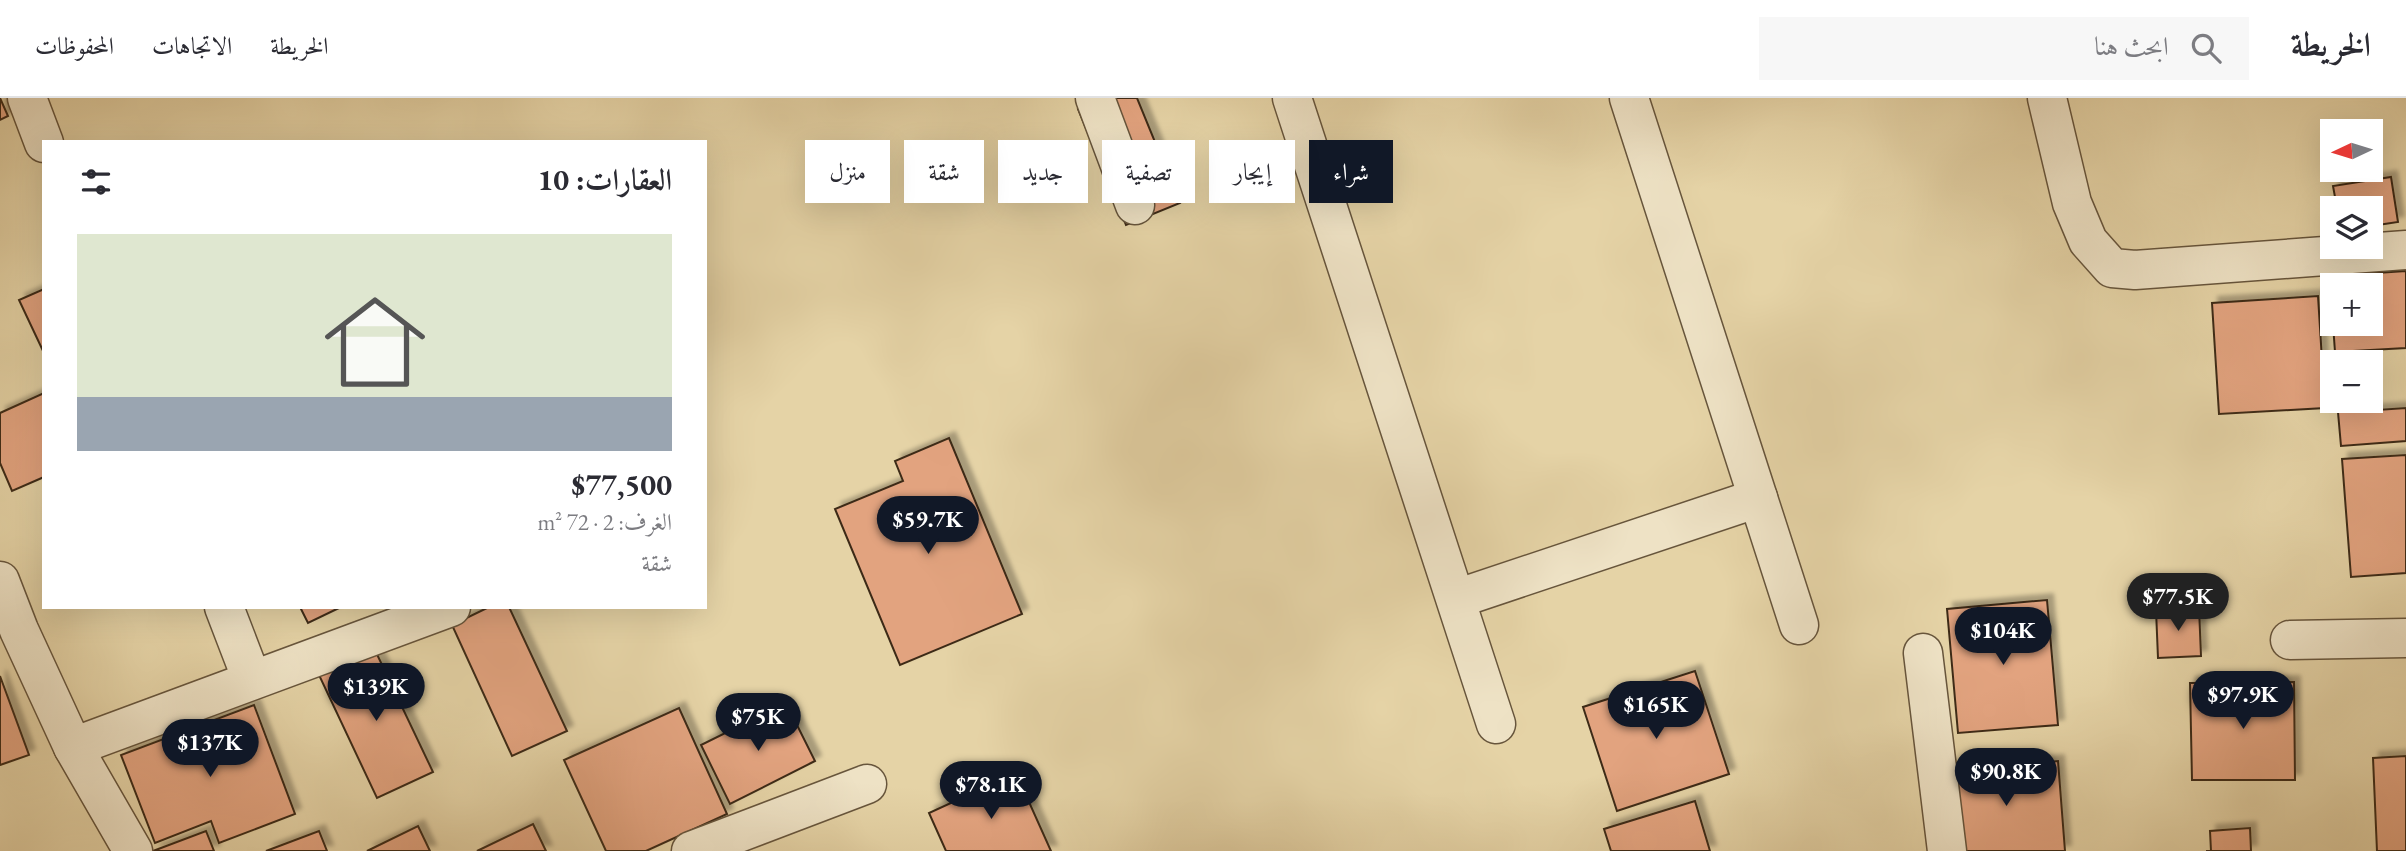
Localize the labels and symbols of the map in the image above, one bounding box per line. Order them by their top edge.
north arrow [2320,119,2384,182]
pin: $59.7K [871,496,985,556]
pin: $77.5K [2121,574,2235,633]
pin: $104K [1954,608,2052,667]
pin: $139K [327,664,425,723]
pin: $97.9K [2186,672,2300,731]
pin: $165K [1607,682,1705,741]
pin: $75K [717,694,799,753]
pin: $137K [161,720,259,779]
pin: $90.8K [1949,748,2063,808]
pin: $78.1K [934,762,1048,821]

